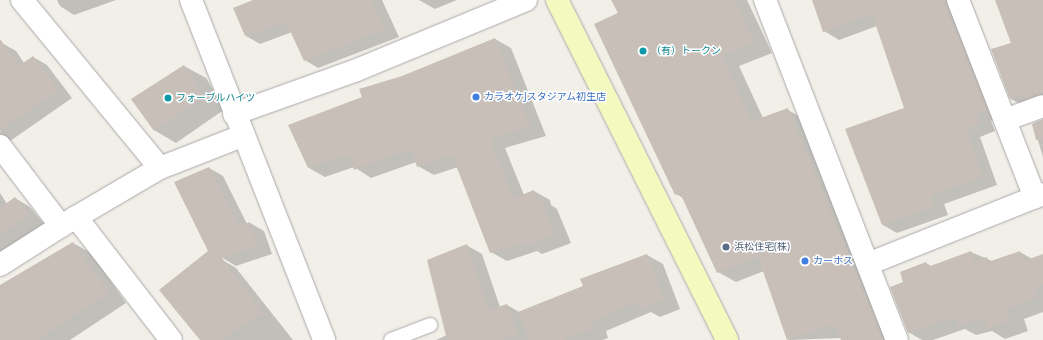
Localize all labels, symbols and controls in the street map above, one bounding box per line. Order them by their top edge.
place label: （有）トークン [651,45,721,57]
marker: （有）トークン [638,46,648,56]
place label: カラオケJスタジアム初生店 [484,91,607,103]
place label: フォーブルハイツ [176,92,256,104]
marker: カラオケJスタジアム初生店 [471,92,481,102]
marker: フォーブルハイツ [163,93,173,103]
place label: 浜松住宅(株) [734,241,790,253]
marker: 浜松住宅(株) [721,242,731,252]
place label: カーホス [813,255,853,267]
marker: カーホス [800,256,810,266]

